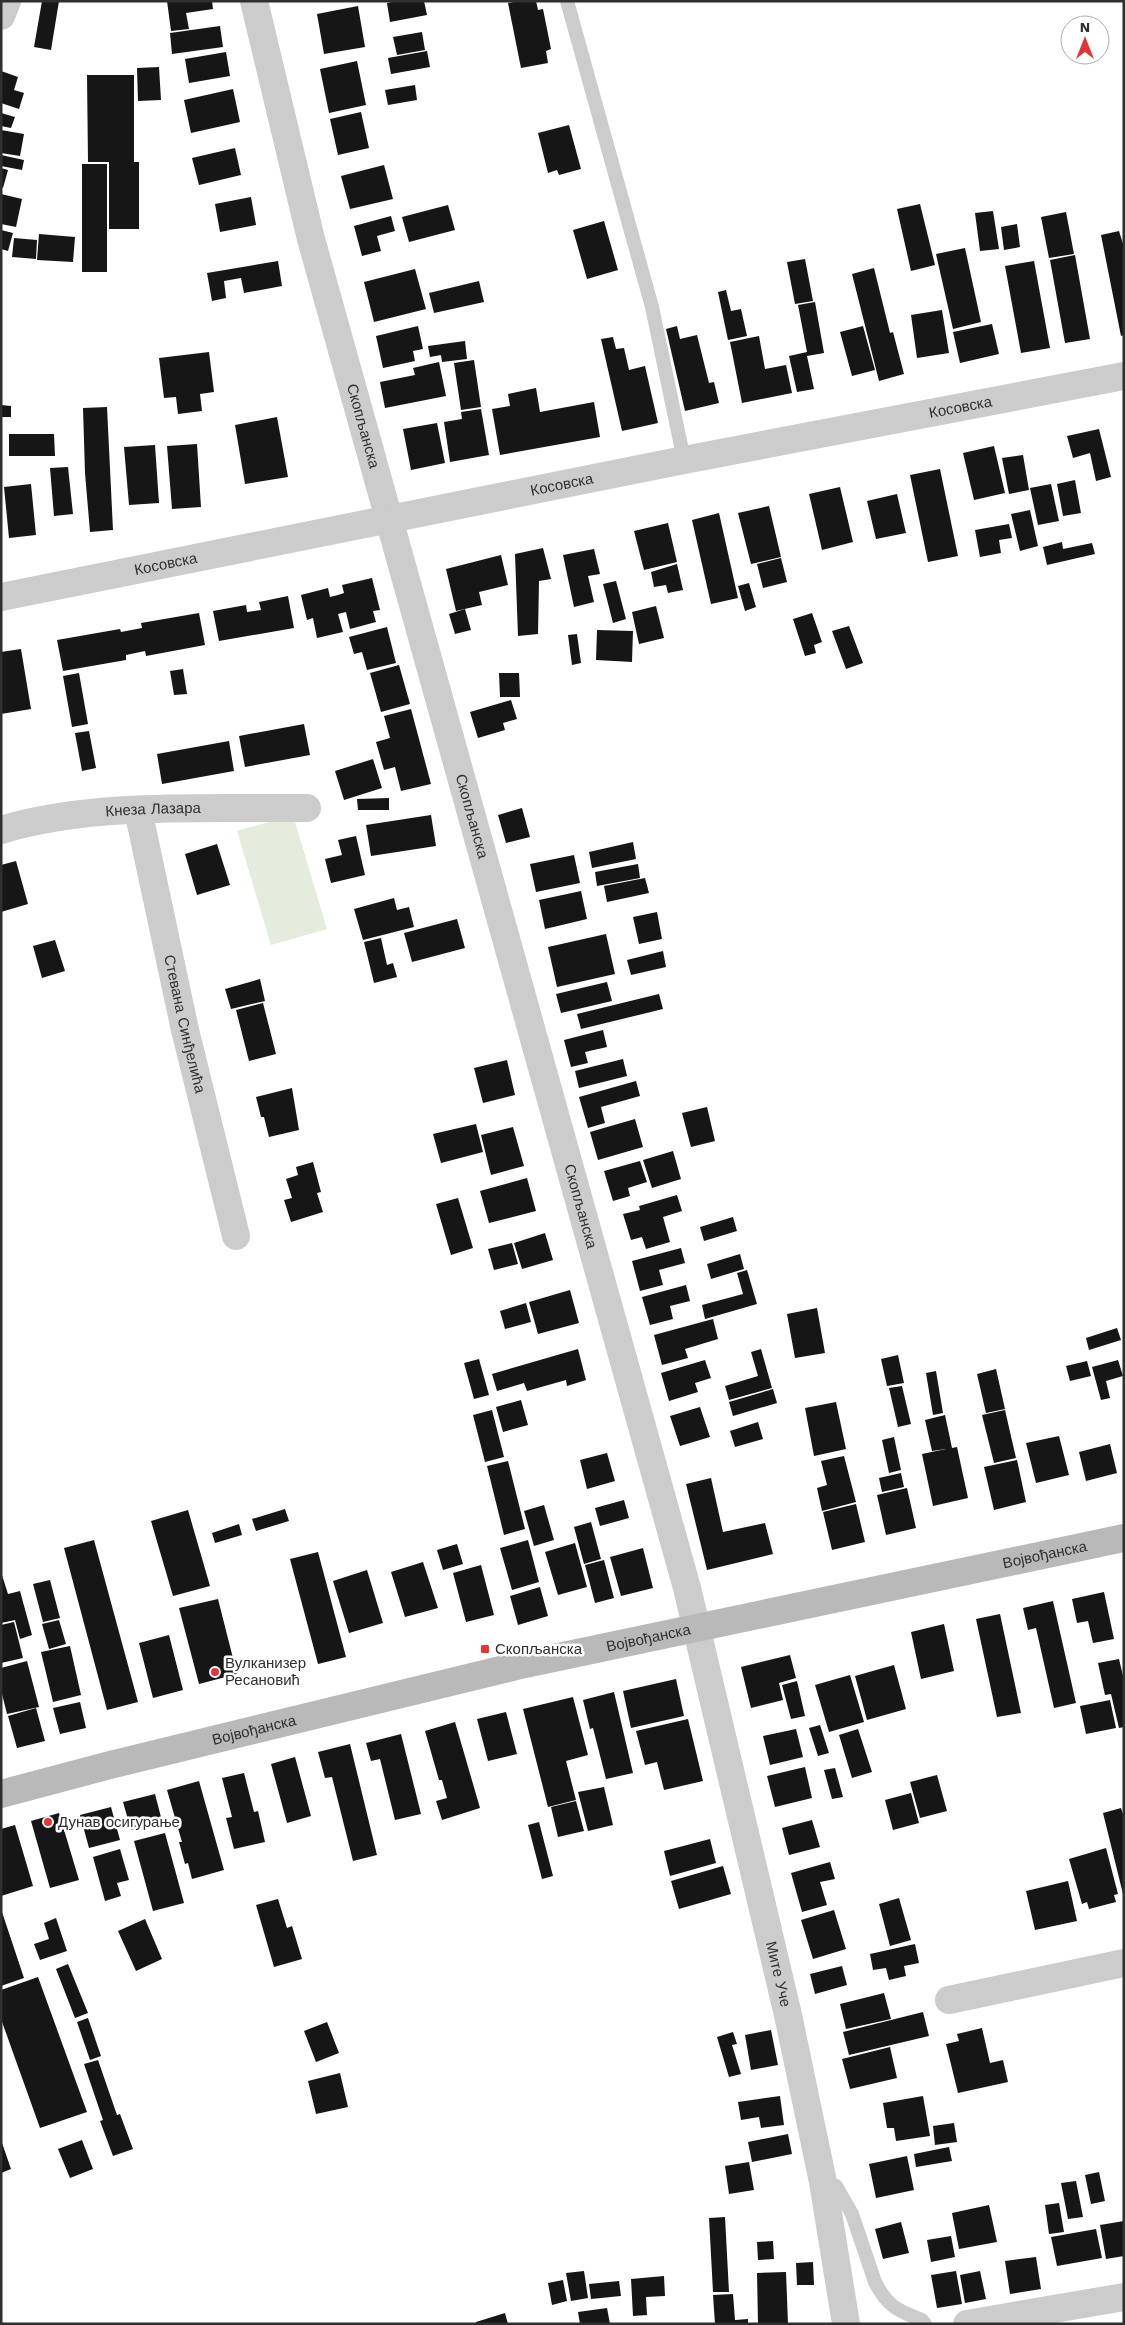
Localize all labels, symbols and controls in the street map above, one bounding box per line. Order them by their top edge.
north arrow [1060,15,1110,65]
text: N [1080,19,1090,35]
street label: Скопљанска [343,382,384,471]
street label: Косовска [927,392,994,422]
street label: Косовска [529,469,595,500]
street label: Косовска [133,549,199,579]
street label: Скопљанска [452,772,492,861]
street label: Кнеза Лазара [105,799,202,821]
street label: Стевана Синђелића [160,953,209,1096]
street label: Скопљанска [560,1162,601,1251]
street label: Војвођанска [1001,1537,1089,1572]
street label: Војвођанска [605,1620,693,1656]
place label: Скопљанска [495,1640,583,1658]
marker: Скопљанска [479,1643,491,1655]
place label: Вулканизер Ресановић [225,1654,306,1689]
marker: Вулканизер Ресановић [209,1666,221,1678]
street label: Војвођанска [210,1711,298,1749]
place label: Дунав осигурање [58,1813,180,1831]
marker: Дунав осигурање [42,1816,54,1828]
street label: Мите Уче [762,1940,795,2009]

